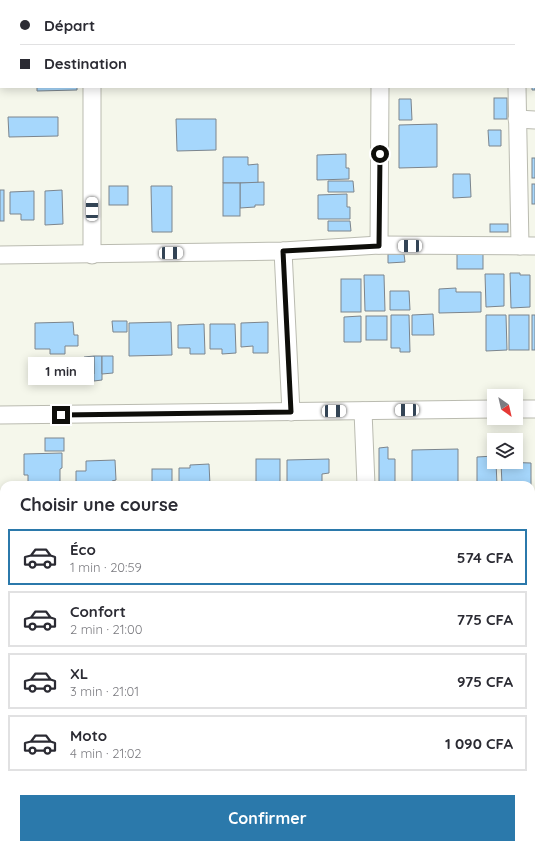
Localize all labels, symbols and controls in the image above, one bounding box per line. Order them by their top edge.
text: Départ [44,16,95,35]
text: Destination [44,54,127,73]
route start [371,145,389,163]
car [86,197,98,221]
car [398,240,422,252]
car [159,247,183,259]
callout: 1 min [28,357,94,385]
text: 1 min [45,363,77,379]
north arrow [487,389,523,425]
map controls [487,389,523,469]
car [395,404,419,416]
car [322,405,346,417]
route end [52,406,70,424]
button: layers [487,433,523,469]
text: Choisir une course [20,493,178,516]
icon: car [22,539,58,575]
text: Éco [70,540,96,559]
text: 574 CFA [457,548,513,567]
text: 1 min · 20:59 [70,559,142,575]
icon: car [22,601,58,637]
text: Confort [70,602,126,621]
text: 775 CFA [457,610,513,629]
text: 2 min · 21:00 [70,621,142,637]
icon: car [22,663,58,699]
text: XL [70,664,88,683]
text: 975 CFA [457,672,513,691]
text: 3 min · 21:01 [70,683,139,699]
icon: car [22,725,58,761]
text: Moto [70,726,107,745]
text: 1 090 CFA [445,734,513,753]
text: 4 min · 21:02 [70,745,142,761]
button: Confirmer [20,795,515,841]

